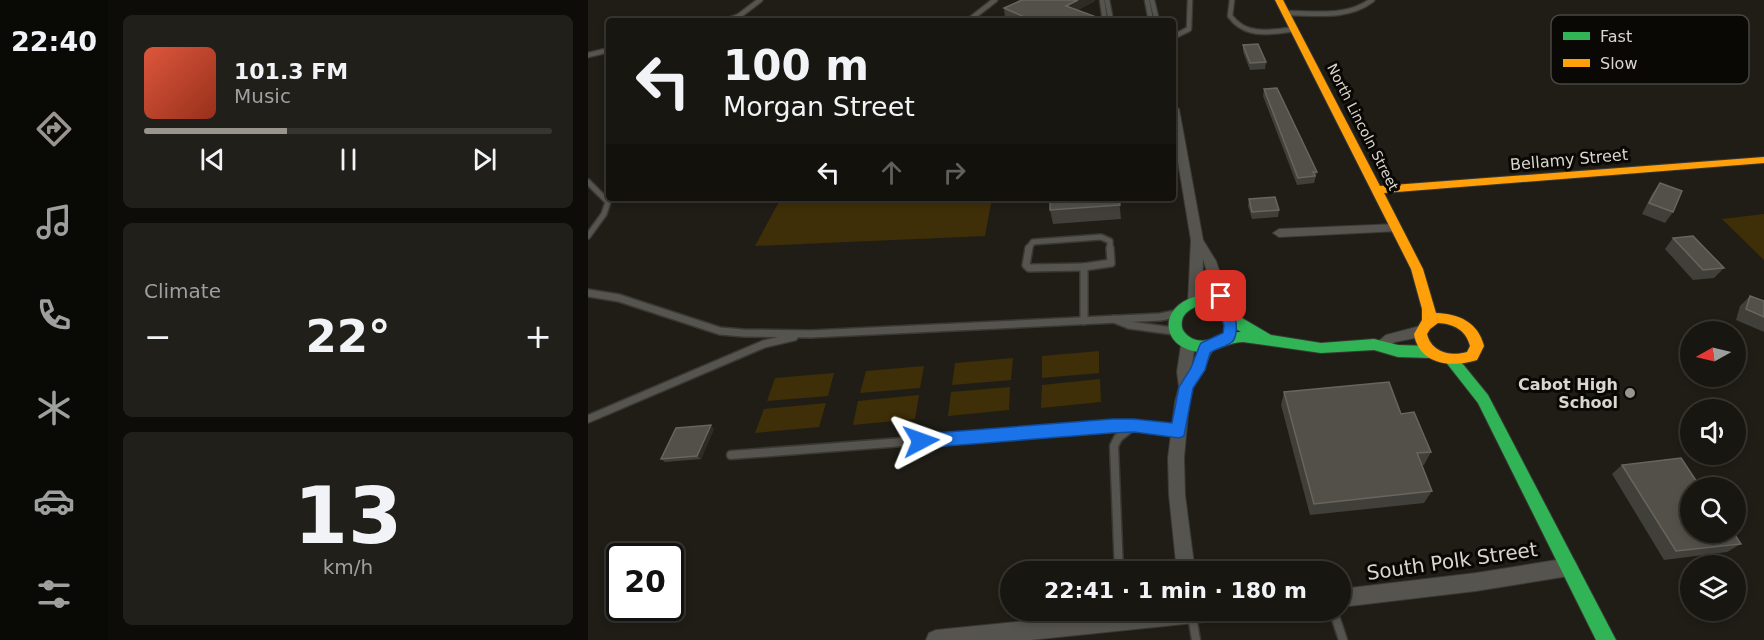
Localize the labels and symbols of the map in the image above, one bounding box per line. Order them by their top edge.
legend [1551,15,1749,84]
text: Fast [1600,27,1632,46]
text: Slow [1600,54,1637,73]
street label: North Lincoln Street [1324,61,1402,194]
street label: Bellamy Street [1509,145,1629,174]
pin [1195,270,1246,321]
north arrow [1680,321,1746,387]
place label: Cabot High School [1518,375,1618,412]
marker: Cabot High School [1623,386,1637,400]
position arrow [889,409,953,473]
street label: South Polk Street [1365,537,1539,585]
speed limit sign: 20 [606,543,684,621]

